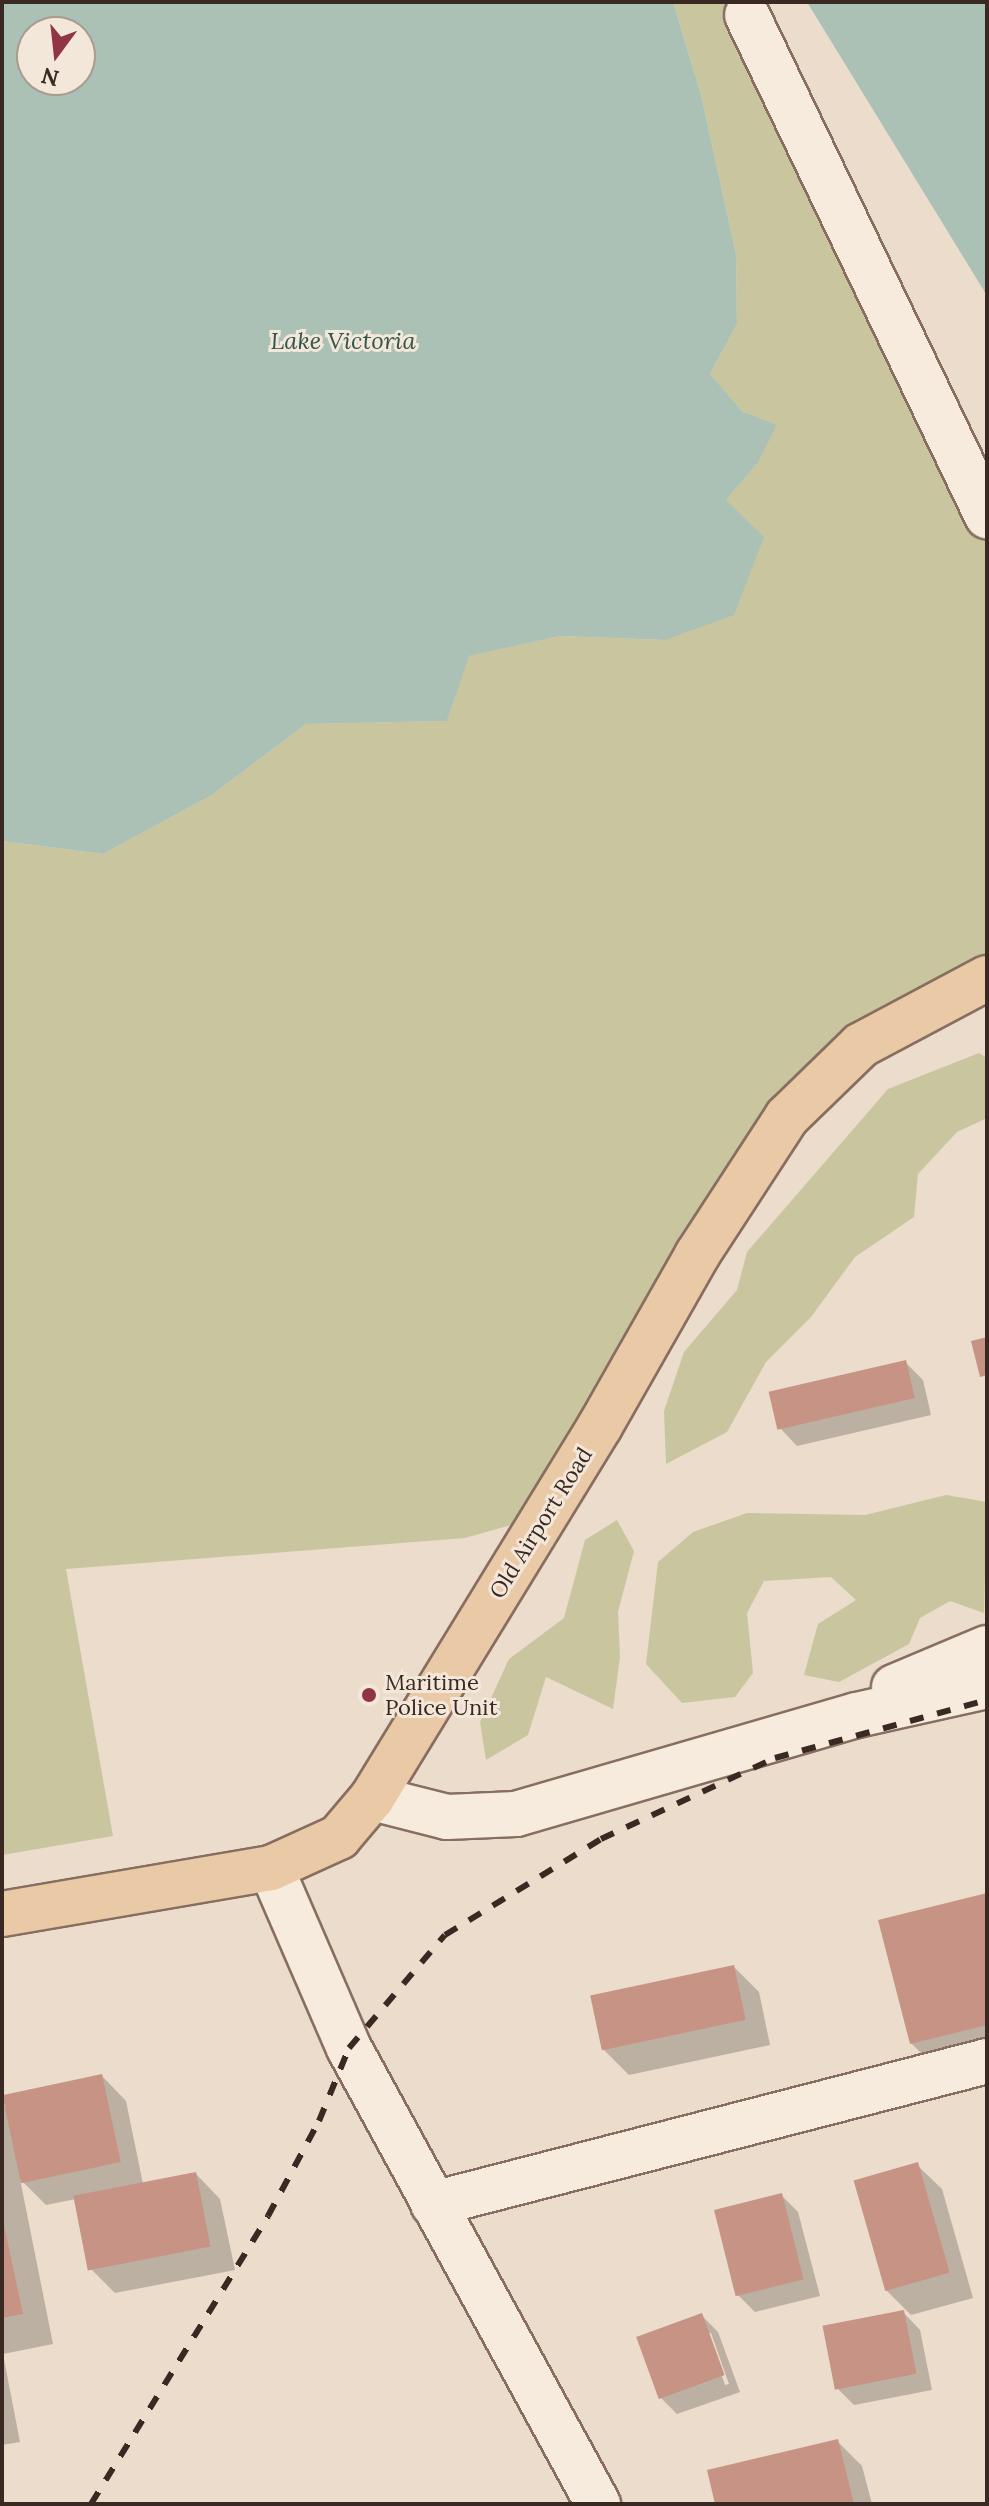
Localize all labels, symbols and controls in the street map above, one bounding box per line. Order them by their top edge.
north arrow [16,16,96,96]
text: N [38,62,62,93]
water label: Lake Victoria [270,327,416,355]
street label: Old Airport Road [484,1443,598,1603]
place label: Maritime Police Unit [385,1669,497,1720]
marker: Maritime Police Unit [360,1686,378,1704]

